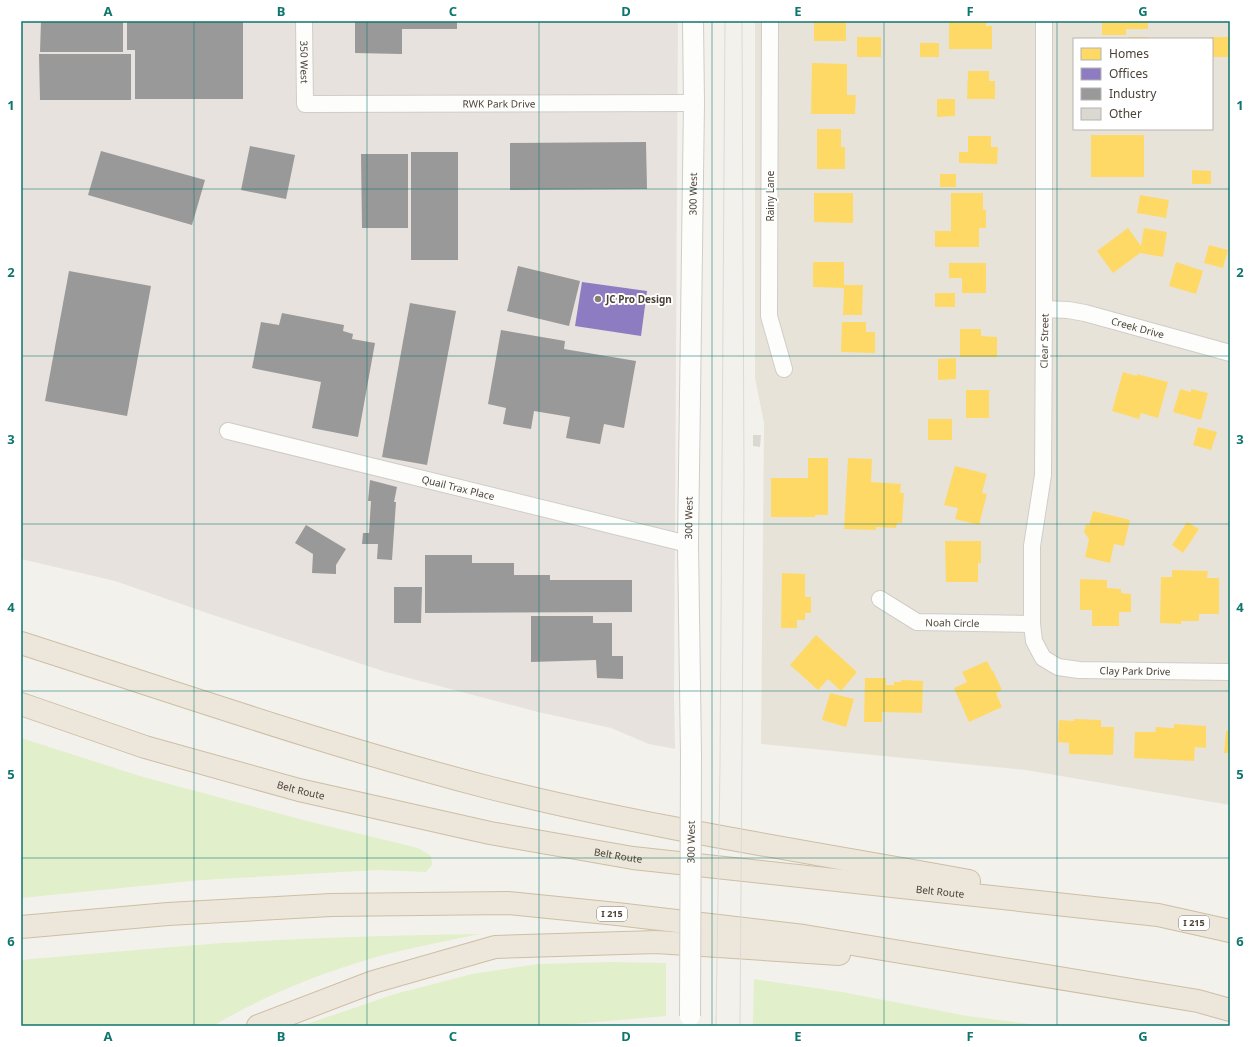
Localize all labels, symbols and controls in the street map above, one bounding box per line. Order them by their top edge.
text: A [104,2,113,20]
text: B [277,2,285,20]
text: C [449,2,457,20]
text: D [621,2,631,20]
text: E [794,2,802,20]
text: F [966,2,974,20]
text: G [1138,2,1148,20]
legend [1073,38,1213,130]
street label: 350 West [297,40,312,84]
text: Homes [1109,45,1149,62]
text: Offices [1109,65,1148,82]
text: Industry [1109,85,1157,102]
text: 1 [7,96,15,114]
street label: RWK Park Drive [463,96,536,111]
text: 1 [1236,96,1244,114]
text: Other [1109,105,1142,122]
street label: Rainy Lane [763,170,777,221]
street label: 300 West [685,172,700,216]
text: 2 [7,263,15,281]
text: 2 [1236,263,1244,281]
place label: JC Pro Design [605,292,672,306]
marker: JC Pro Design [593,294,603,304]
street label: Clear Street [1037,313,1051,369]
street label: Creek Drive [1110,314,1166,342]
text: 3 [7,430,15,448]
text: 3 [1236,430,1244,448]
street label: Quail Trax Place [420,472,496,503]
street label: 300 West [681,496,696,540]
text: 4 [7,598,15,616]
text: 4 [1236,598,1244,616]
street label: Noah Circle [925,615,980,630]
street label: Clay Park Drive [1100,663,1171,678]
text: 5 [7,765,15,783]
text: 5 [1236,765,1244,783]
street label: Belt Route [275,777,326,803]
street label: 300 West [684,820,698,864]
street label: Belt Route [593,844,643,866]
street label: Belt Route [915,882,965,901]
road number: I 215 [597,907,627,921]
road number: I 215 [1179,916,1209,930]
text: 6 [7,932,15,950]
text: 6 [1236,932,1244,950]
text: A [104,1027,113,1045]
text: B [277,1027,285,1045]
text: C [449,1027,457,1045]
text: D [621,1027,631,1045]
text: E [794,1027,802,1045]
text: F [966,1027,974,1045]
text: G [1138,1027,1148,1045]

